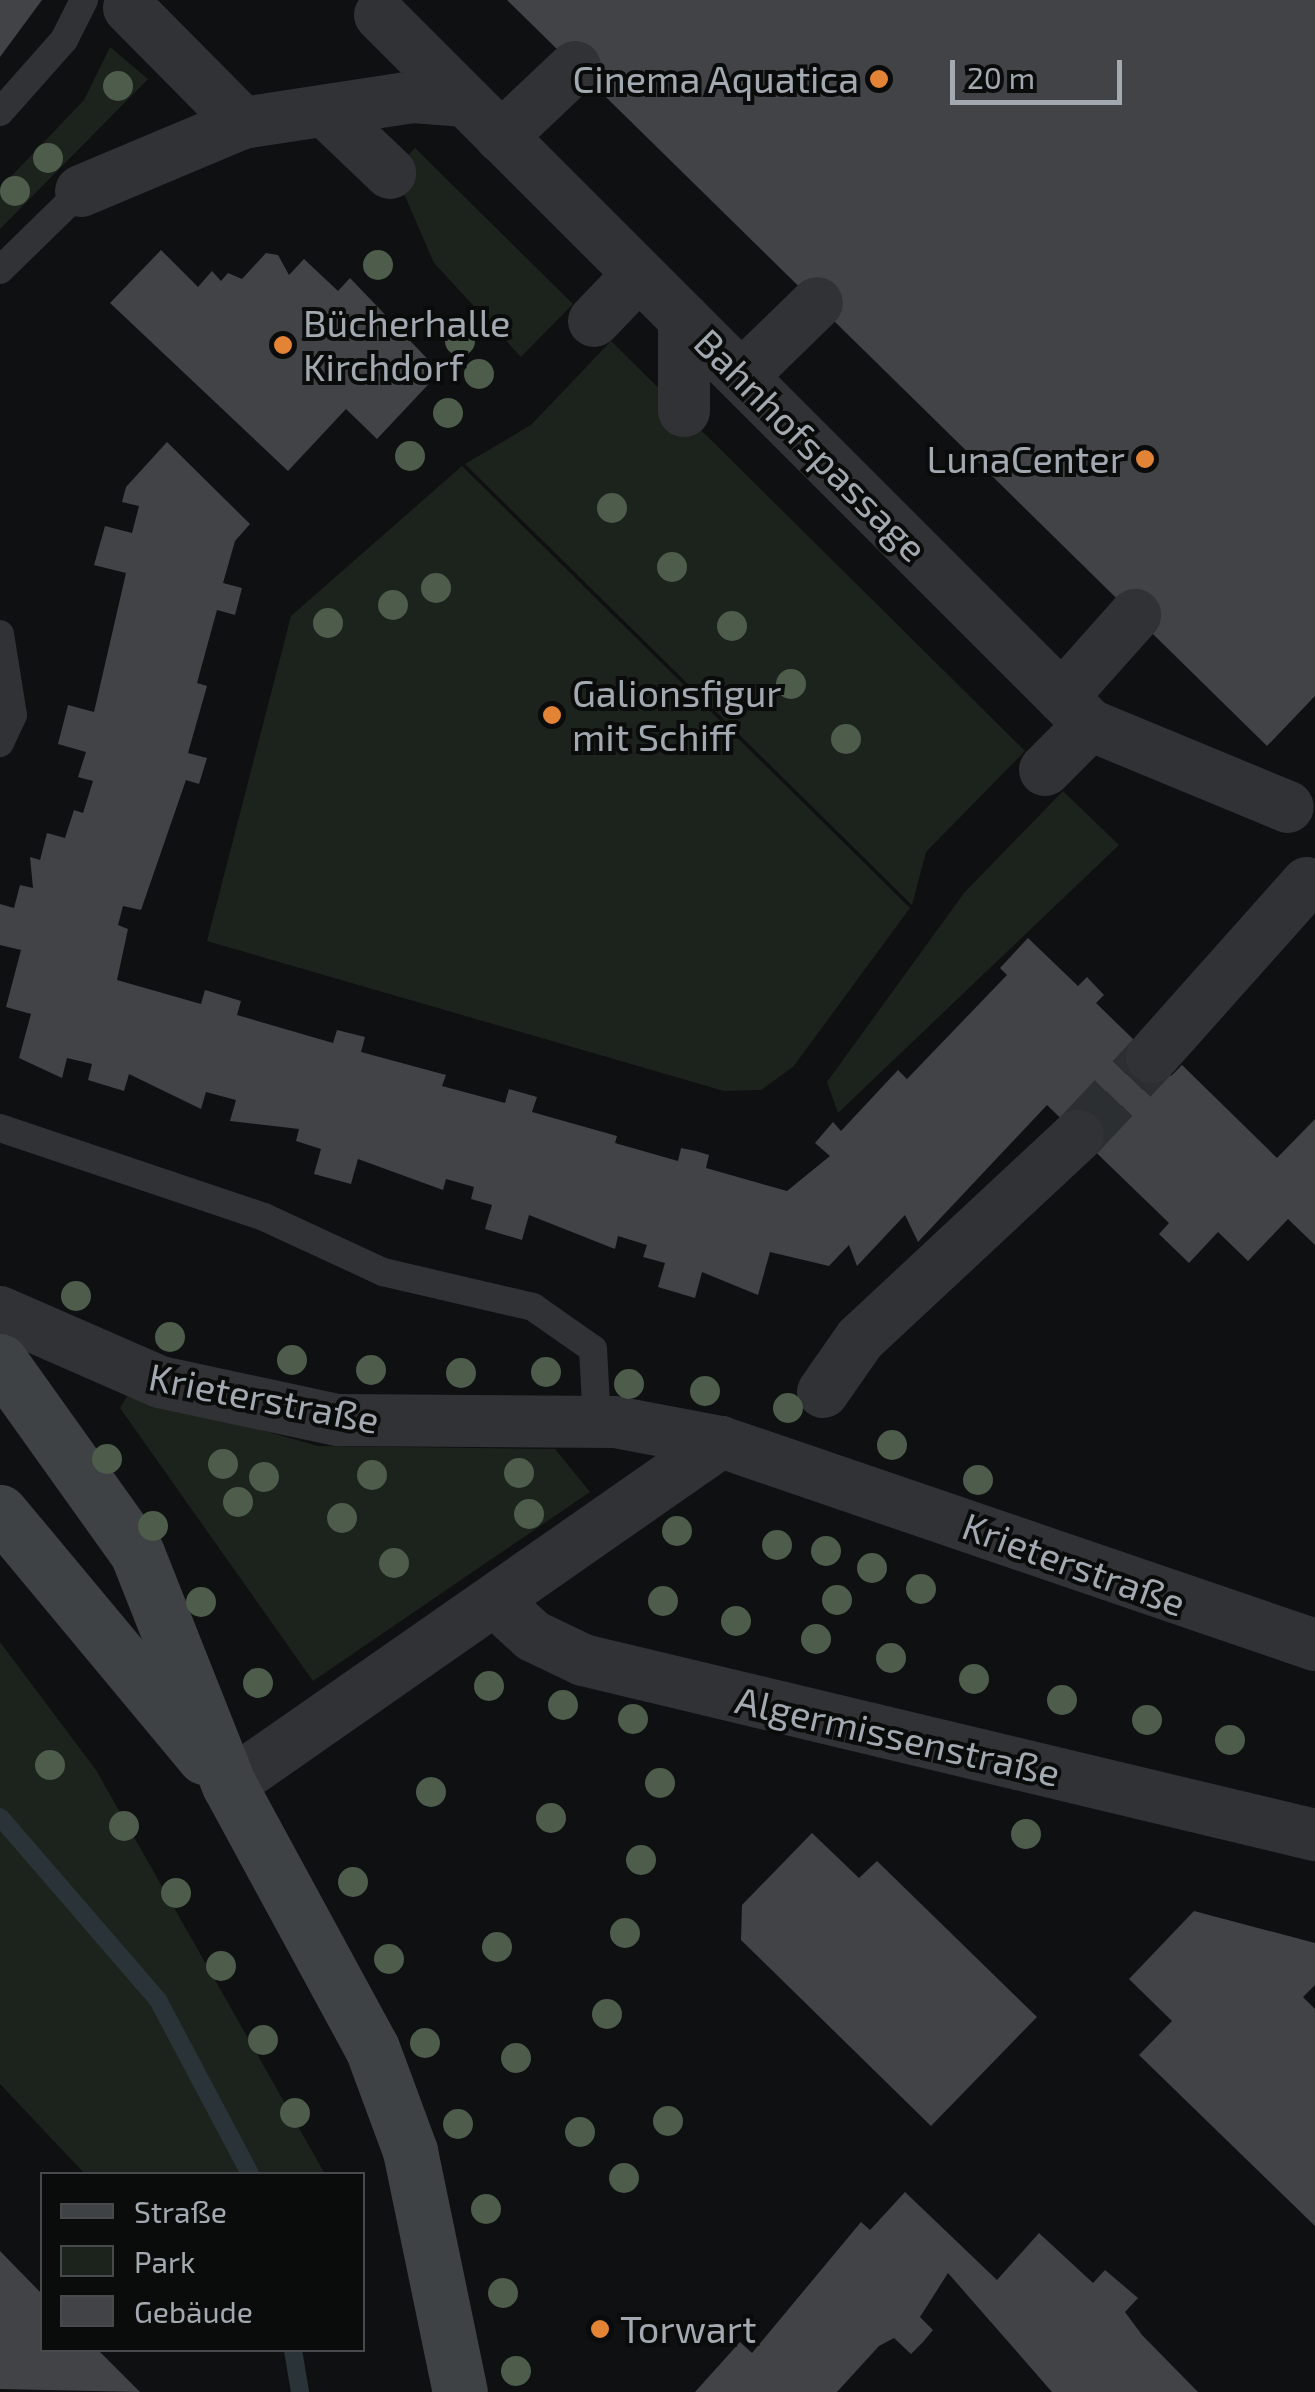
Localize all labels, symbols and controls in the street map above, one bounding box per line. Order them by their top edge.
scale bar [955,40,1128,102]
place label: Cinema Aquatica [572,56,859,102]
text: 20 m [967,59,1035,95]
marker: Cinema Aquatica [868,68,890,90]
place label: Bücherhalle Kirchdorf [303,300,510,389]
street label: Bahnhofspassage [685,319,937,571]
marker: Bücherhalle Kirchdorf [272,334,294,356]
place label: LunaCenter [927,436,1125,482]
marker: LunaCenter [1134,448,1156,470]
place label: Galionsfigur mit Schiff [572,670,782,759]
marker: Galionsfigur mit Schiff [541,704,563,726]
street label: Krieterstraße [145,1353,383,1443]
street label: Krieterstraße [956,1503,1192,1625]
street label: Algermissenstraße [731,1677,1065,1795]
legend [40,2172,365,2352]
text: Straße [134,2193,227,2229]
text: Park [134,2243,195,2279]
text: Gebäude [134,2293,253,2329]
place label: Torwart [620,2306,756,2352]
marker: Torwart [589,2318,611,2340]

